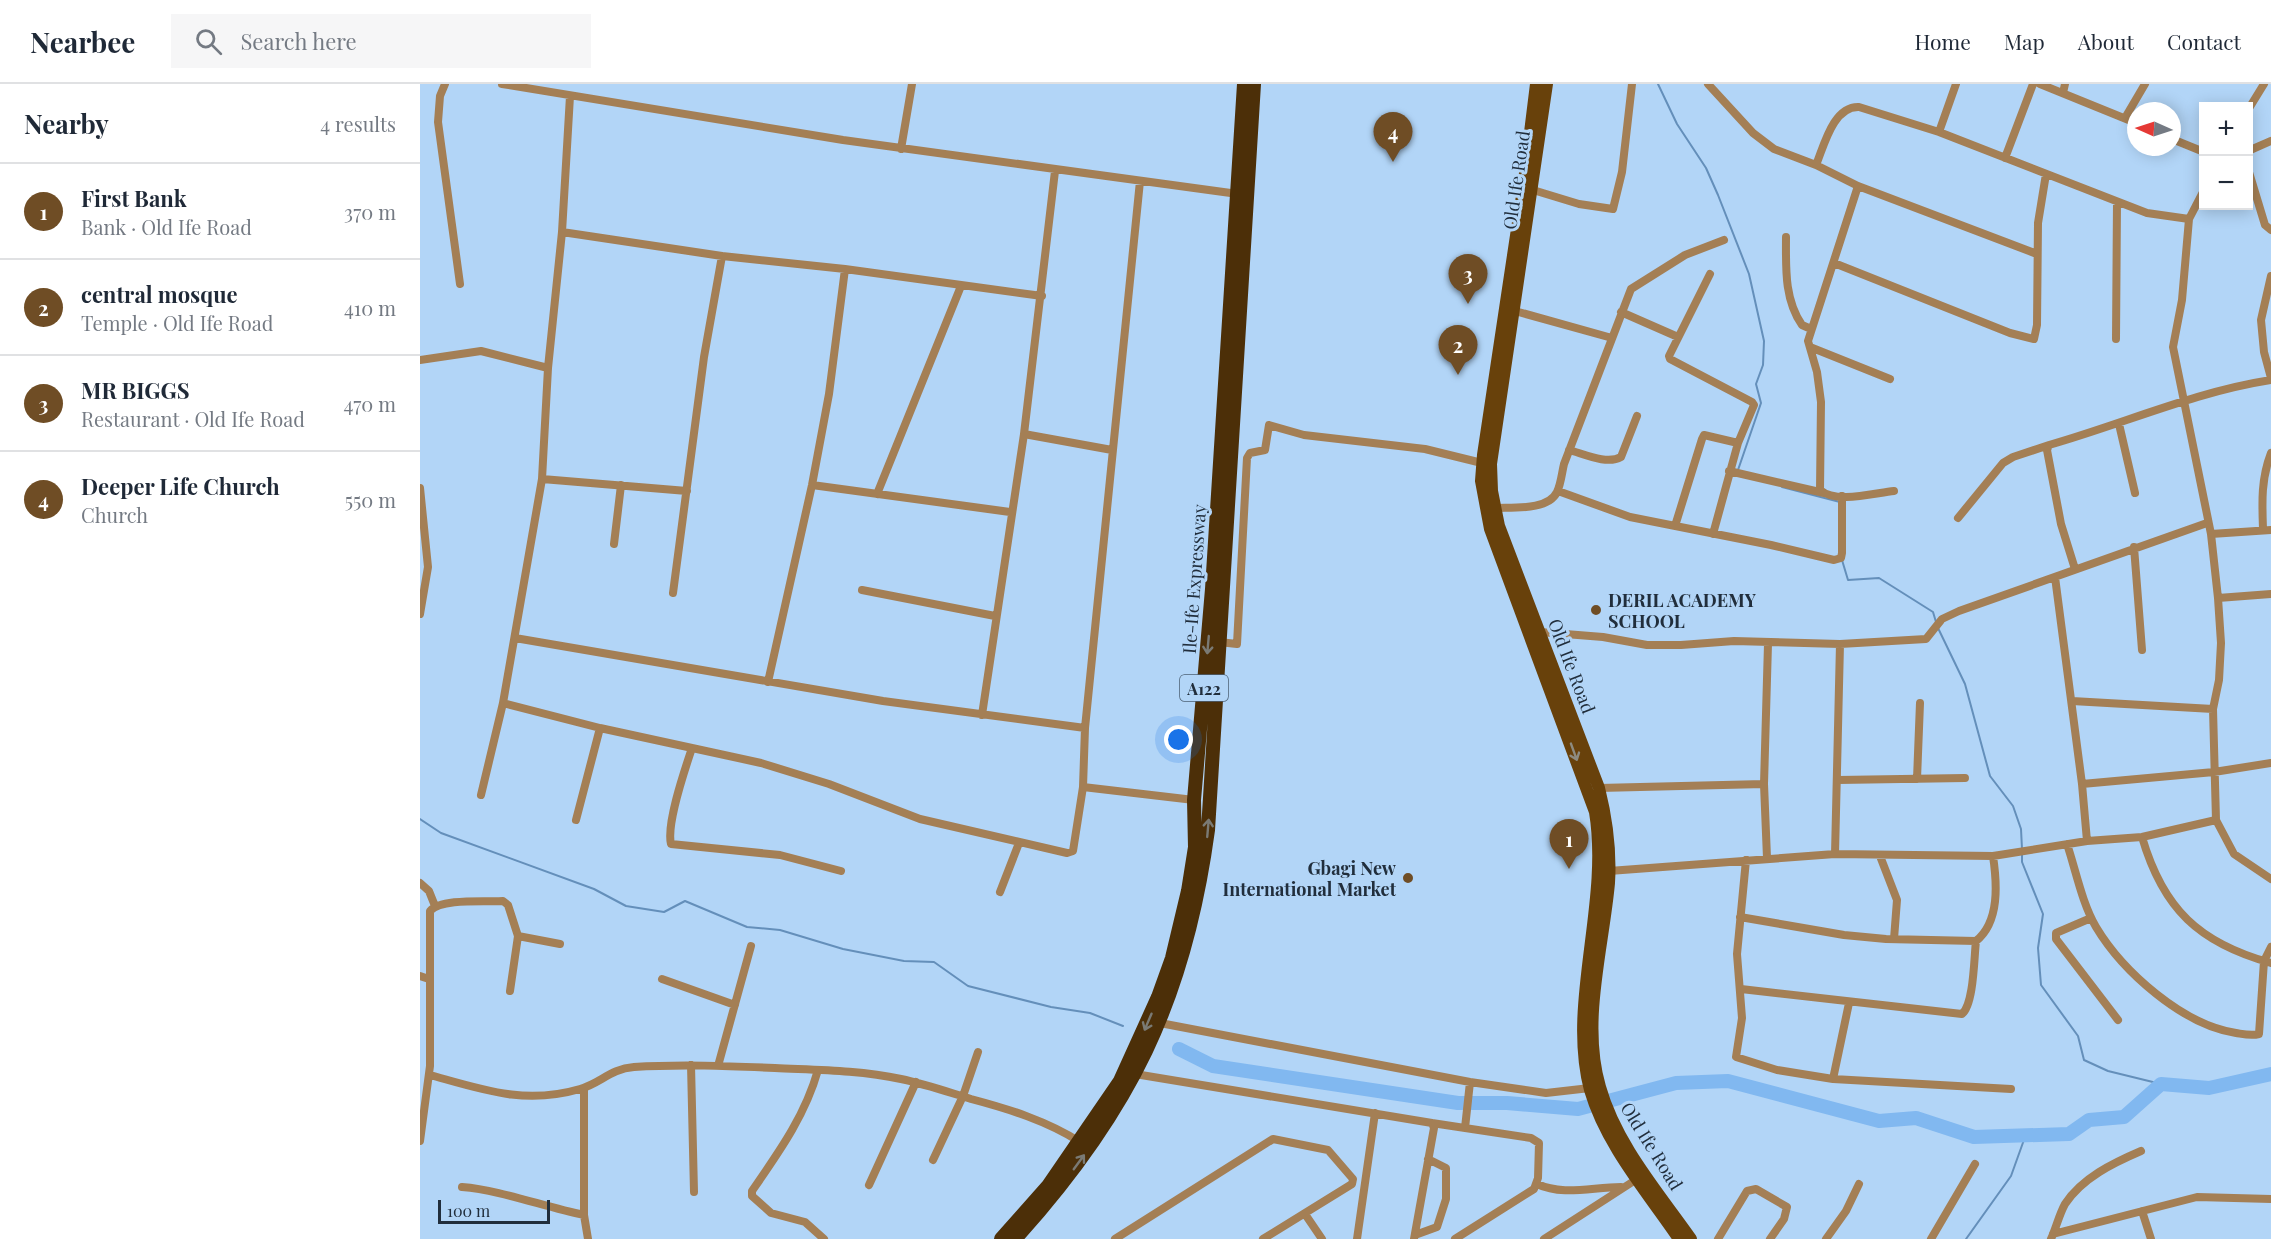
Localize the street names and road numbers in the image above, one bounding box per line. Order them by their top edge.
street label: Old Ife Road [1497,129,1535,231]
street label: Ile-Ife Expressway [1177,503,1211,655]
street label: Old Ife Road [1543,615,1601,717]
road number: A122 [1180,675,1228,701]
street label: Old Ife Road [1615,1097,1689,1195]

